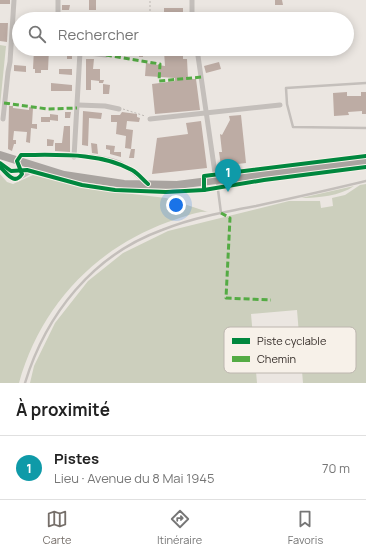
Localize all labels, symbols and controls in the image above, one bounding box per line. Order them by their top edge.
search box [12,12,354,56]
icon: search [26,23,48,45]
text: Rechercher [58,24,139,45]
pin: 1 [215,159,241,192]
your location [166,195,186,215]
legend [224,327,356,373]
text: Piste cyclable [257,333,327,348]
text: Chemin [257,351,296,366]
text: À proximité [16,398,110,421]
text: Pistes [54,448,99,469]
text: 1 [26,459,32,477]
text: 70 m [322,459,350,477]
text: Lieu · Avenue du 8 Mai 1945 [54,469,215,487]
tab: Carte [43,508,71,547]
tab: Itinéraire [157,508,202,547]
tab: Favoris [288,508,323,547]

